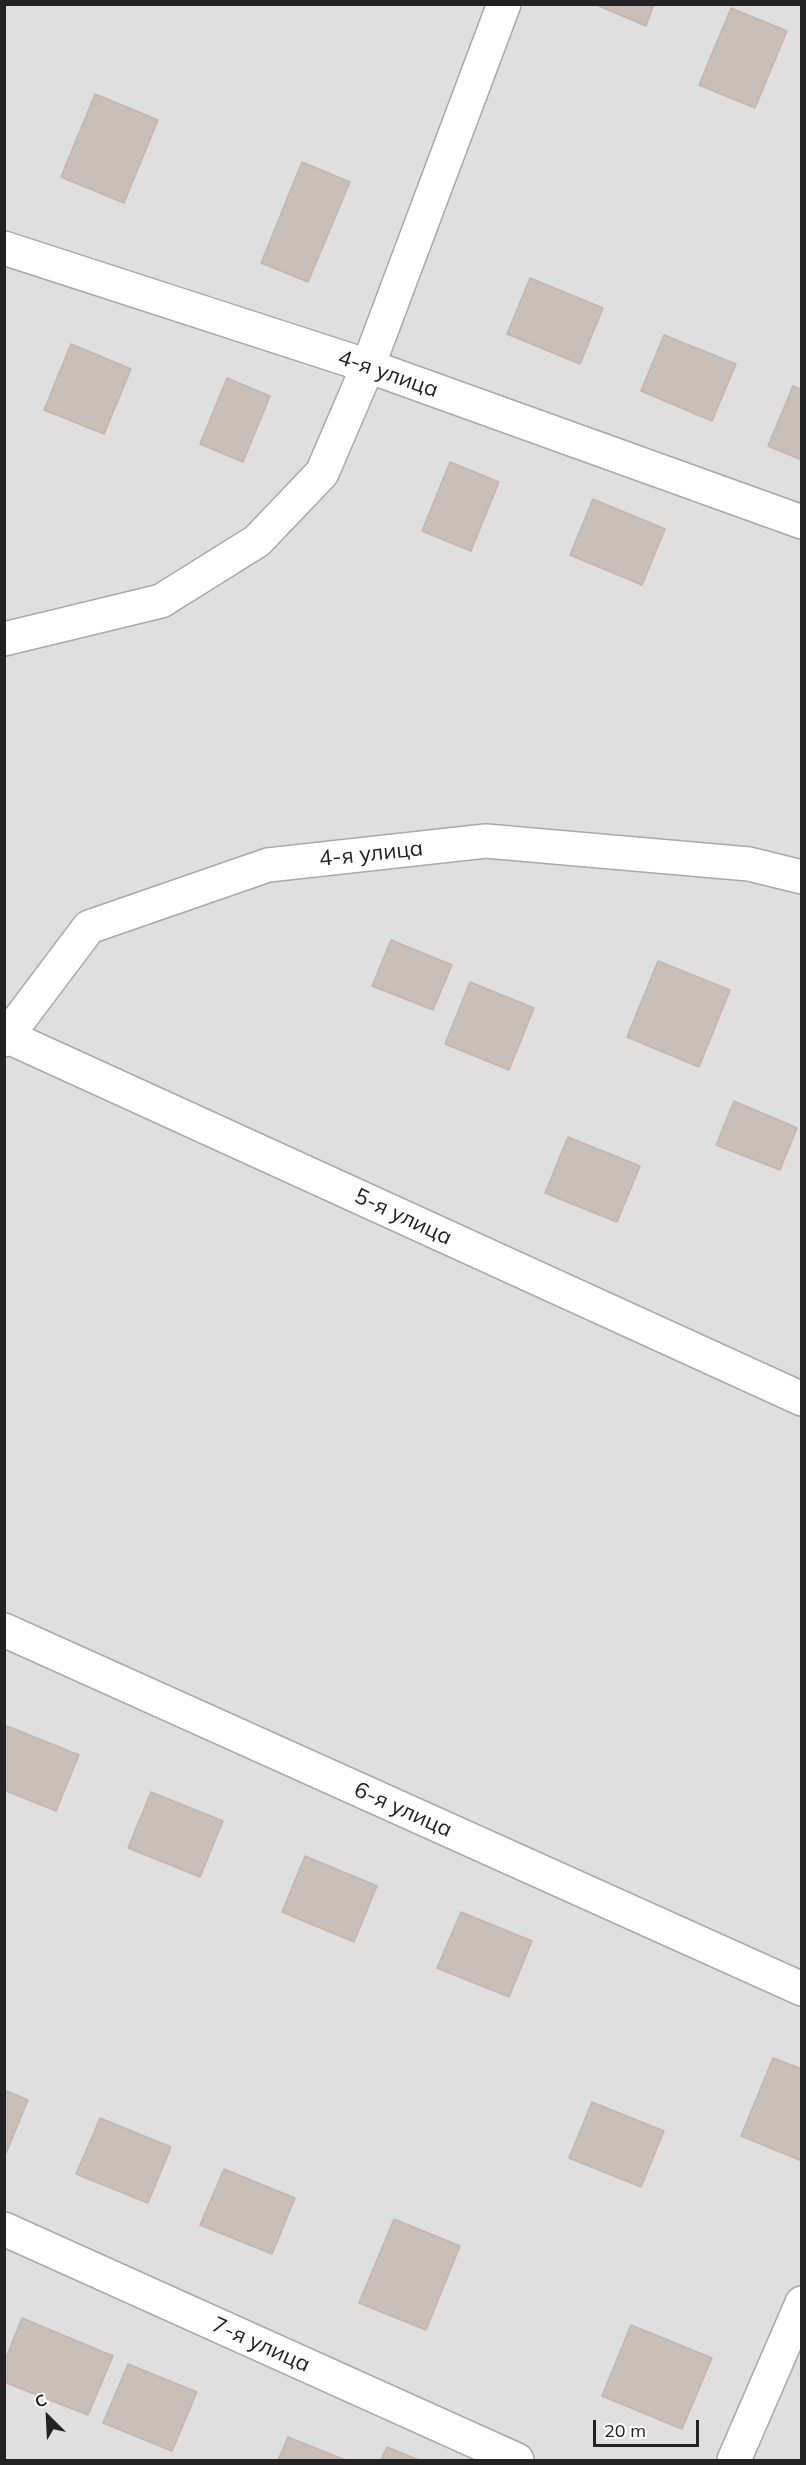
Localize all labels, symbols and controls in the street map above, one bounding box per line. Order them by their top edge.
street label: 4-я улица [334,345,442,403]
street label: 4-я улица [318,835,424,873]
street label: 5-я улица [350,1183,456,1251]
street label: 6-я улица [350,1777,456,1843]
street label: 7-я улица [208,2312,314,2378]
north arrow [18,2387,78,2447]
text: С [32,2389,50,2412]
scale bar [596,2408,702,2446]
text: 20 m [604,2419,646,2442]

